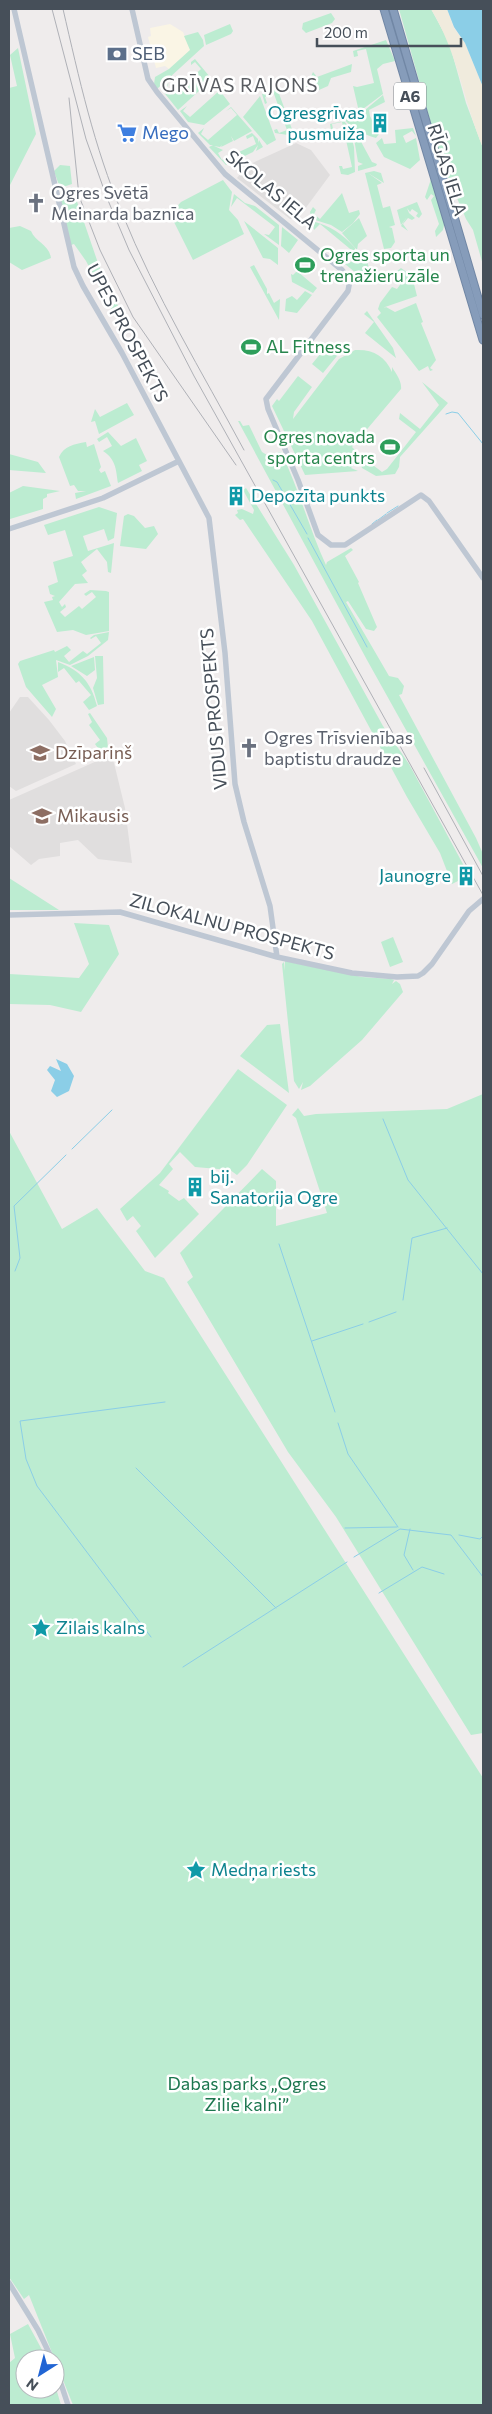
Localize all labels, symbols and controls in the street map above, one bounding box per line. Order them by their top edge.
scale bar [317,15,461,47]
text: 200 m [324,23,368,41]
place label: SEB [132,42,165,64]
bank icon: SEB [106,43,128,65]
district label: GRĪVAS RAJONS [162,73,318,96]
road number: A6 [394,82,426,110]
place label: Ogresgrīvas pusmuiža [268,101,365,144]
building icon: Ogresgrīvas pusmuiža [369,112,391,134]
place label: Mego [142,121,189,143]
street label: RĪGAS IELA [424,121,472,218]
supermarket icon: Mego [116,122,138,144]
street label: SKOLAS IELA [222,145,322,234]
place label: Ogres Svētā Meinarda baznīca [51,181,194,224]
church icon: Ogres Svētā Meinarda baznīca [25,192,47,214]
place label: Ogres sporta un trenažieru zāle [320,243,450,286]
sports icon: Ogres sporta un trenažieru zāle [294,254,316,276]
street label: UPES PROSPEKTS [82,260,174,406]
place label: AL Fitness [266,335,351,357]
sports icon: AL Fitness [240,336,262,358]
place label: Ogres novada sporta centrs [263,425,375,468]
sports icon: Ogres novada sporta centrs [379,436,401,458]
place label: Depozīta punkts [251,484,385,506]
building icon: Depozīta punkts [225,485,247,507]
street label: VIDUS PROSPEKTS [195,627,231,791]
place label: Ogres Trīsvienības baptistu draudze [264,726,413,769]
church icon: Ogres Trīsvienības baptistu draudze [238,737,260,759]
place label: Dzīpariņš [55,741,132,764]
school or university icon: Dzīpariņš [29,742,51,764]
place label: Mikausis [57,804,129,826]
school or university icon: Mikausis [31,805,53,827]
place label: Jaunogre [379,864,451,886]
building icon: Jaunogre [455,865,477,887]
street label: ZILOKALNU PROSPEKTS [127,888,337,964]
place label: bij. Sanatorija Ogre [210,1165,338,1208]
building icon: bij. Sanatorija Ogre [184,1176,206,1198]
place label: Zilais kalns [56,1616,145,1638]
place icon: Zilais kalns [30,1617,52,1639]
place label: Medņa riests [211,1858,316,1881]
place icon: Medņa riests [185,1859,207,1881]
park label: Dabas parks „Ogres Zilie kalni” [168,2072,326,2115]
north arrow [15,2349,65,2399]
text: N [23,2375,41,2395]

